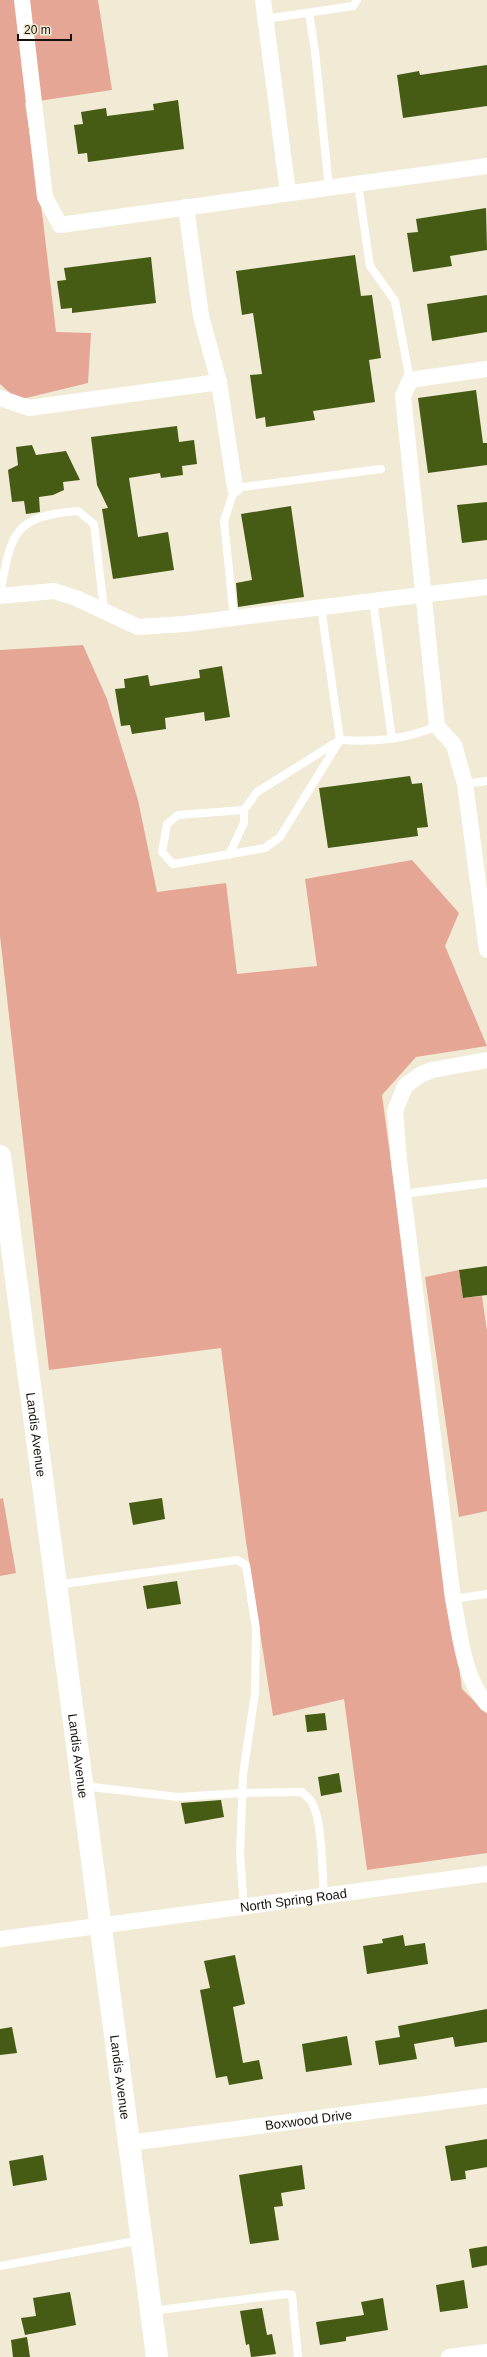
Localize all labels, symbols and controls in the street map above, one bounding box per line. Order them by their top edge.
scale bar [18,16,71,42]
text: 20 m [24,23,51,37]
street label: Landis Avenue [23,1391,49,1478]
street label: Landis Avenue [65,1713,91,1799]
street label: North Spring Road [239,1885,348,1914]
street label: Landis Avenue [107,2034,133,2120]
street label: Boxwood Drive [264,2106,353,2133]

